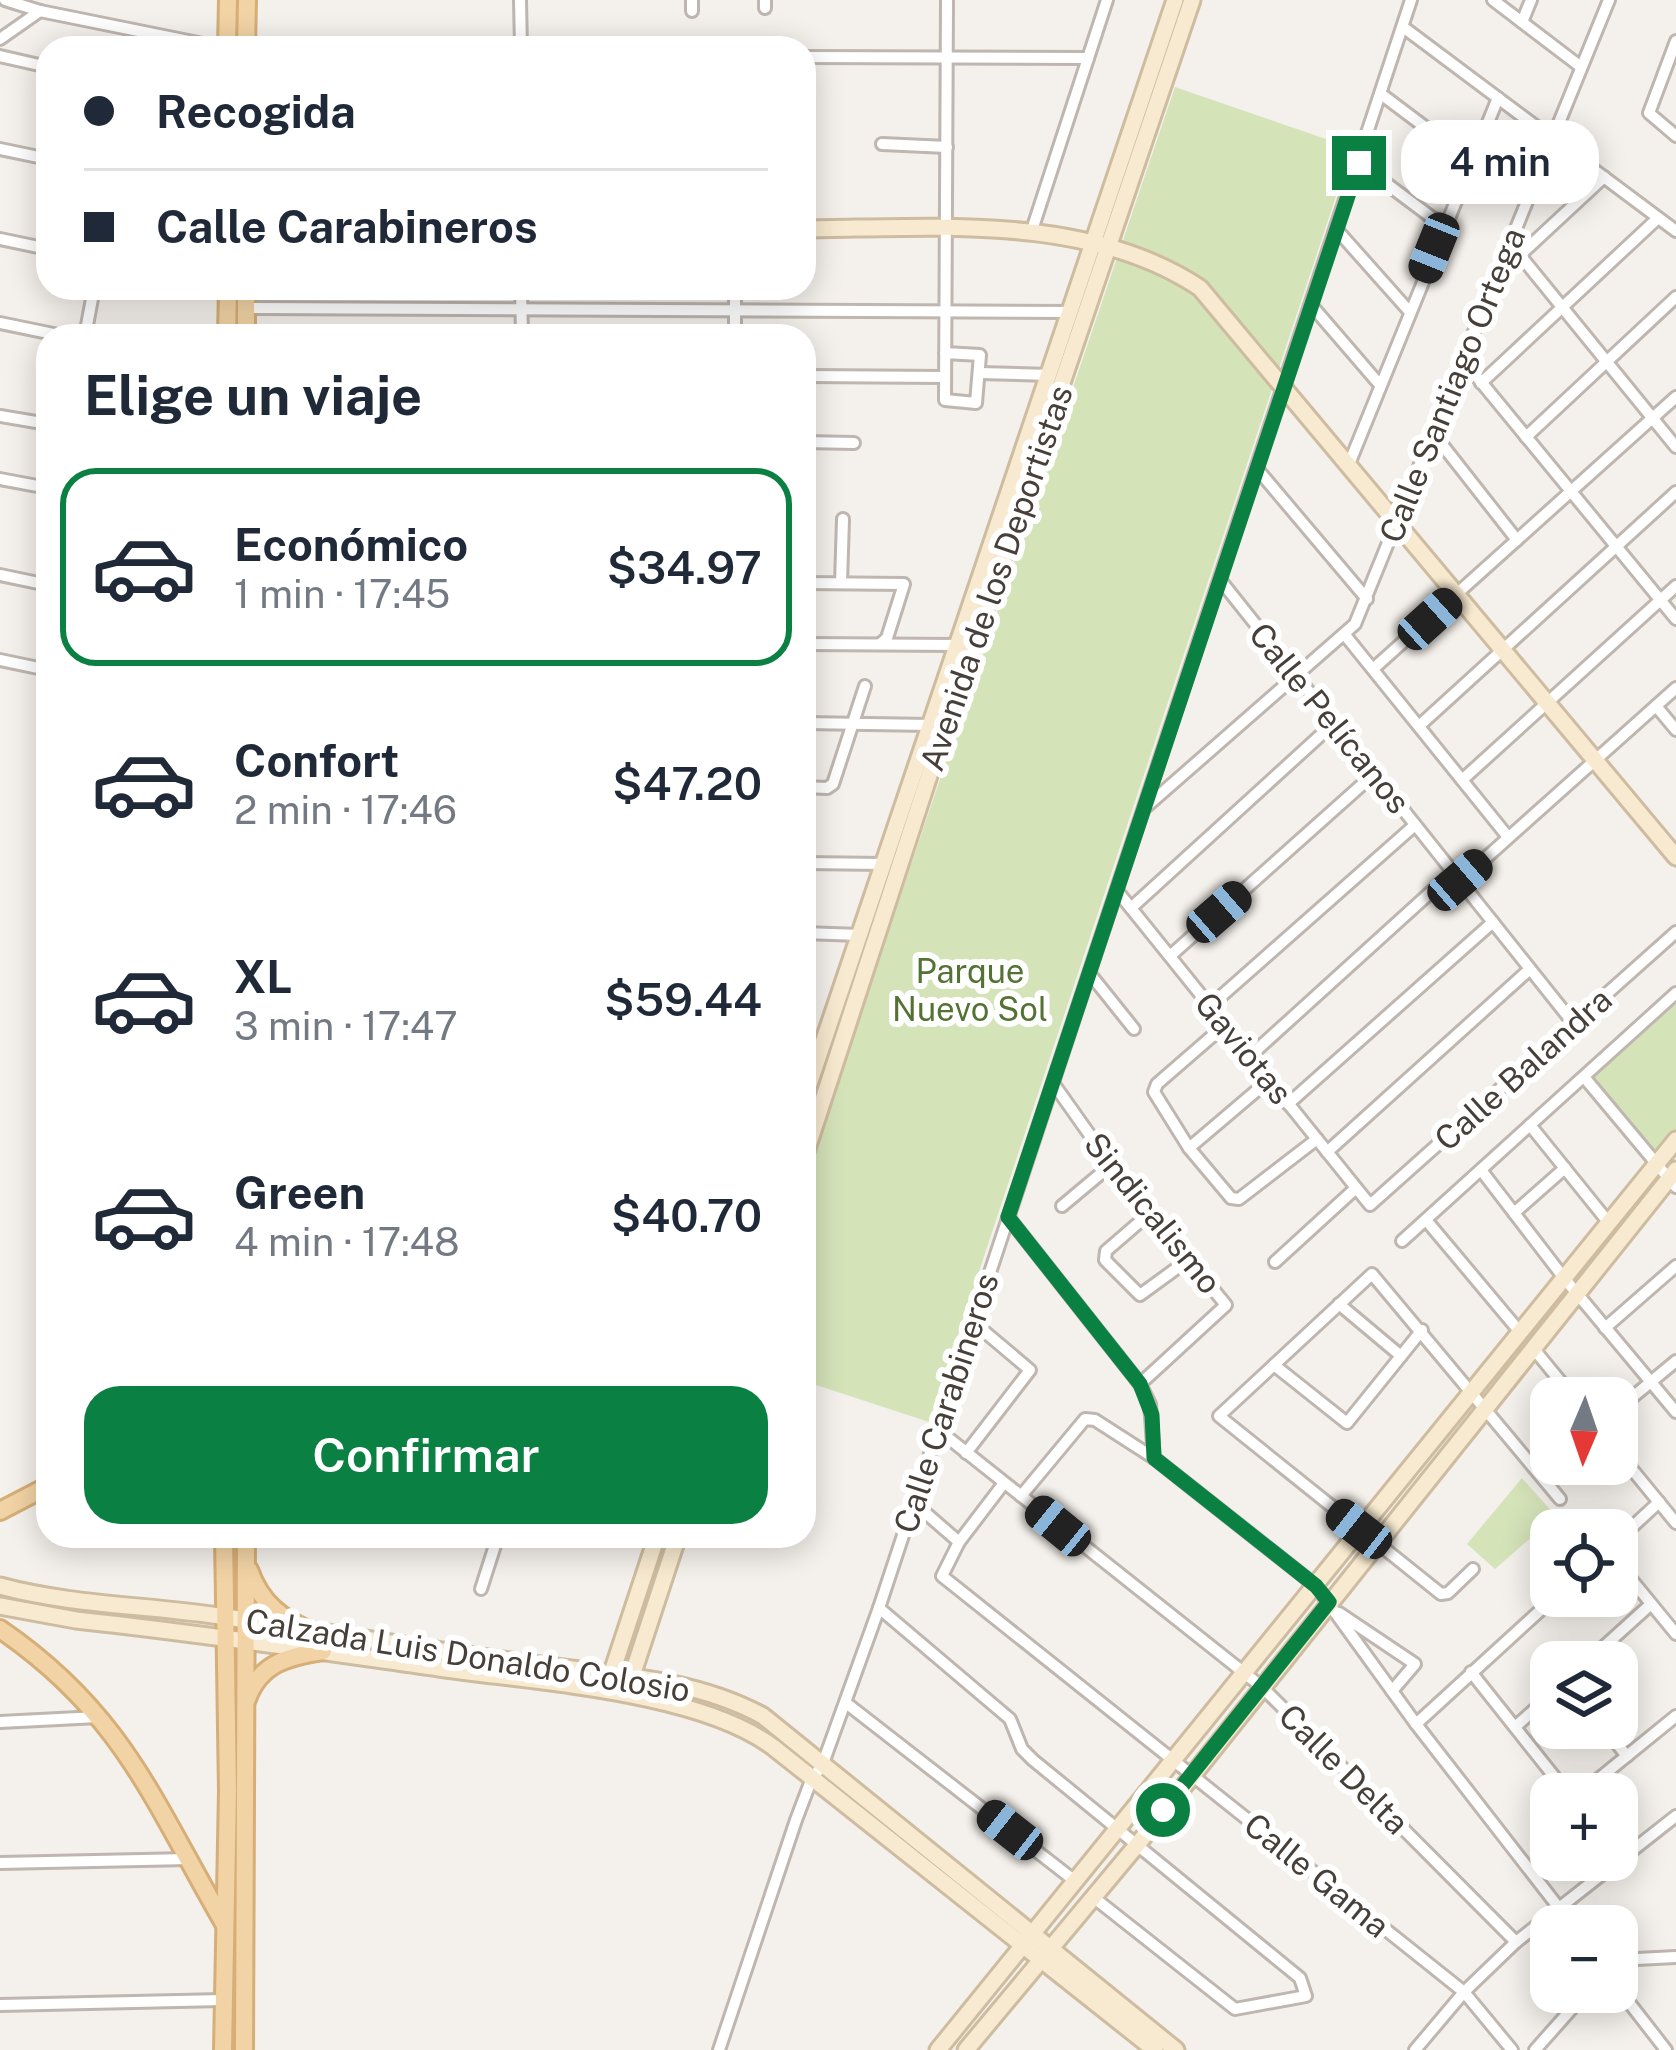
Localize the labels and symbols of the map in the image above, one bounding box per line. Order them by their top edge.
callout: 4 min [1401,121,1599,205]
route end [1332,136,1386,190]
car [1404,208,1464,288]
street label: Calle Santiago Ortega [1371,222,1533,548]
street label: Avenida de los Deportistas [912,380,1080,776]
car [1391,582,1469,656]
street label: Calle Pelícanos [1242,615,1418,821]
car [1421,843,1499,917]
car [1180,875,1258,949]
park label: Parque Nuevo Sol [892,952,1048,1028]
street label: Calle Balandra [1427,980,1619,1158]
street label: Gaviotas [1188,985,1300,1111]
street label: Sindicalismo [1077,1125,1229,1301]
street label: Calle Carabineros [886,1268,1006,1538]
north arrow [1530,1377,1638,1485]
car [1019,1489,1097,1563]
car [1320,1493,1398,1565]
street label: Calzada Luis Donaldo Colosio [243,1601,693,1709]
street label: Calle Delta [1271,1696,1417,1842]
route start [1136,1783,1190,1837]
car [971,1794,1049,1866]
street label: Calle Gama [1237,1805,1397,1945]

